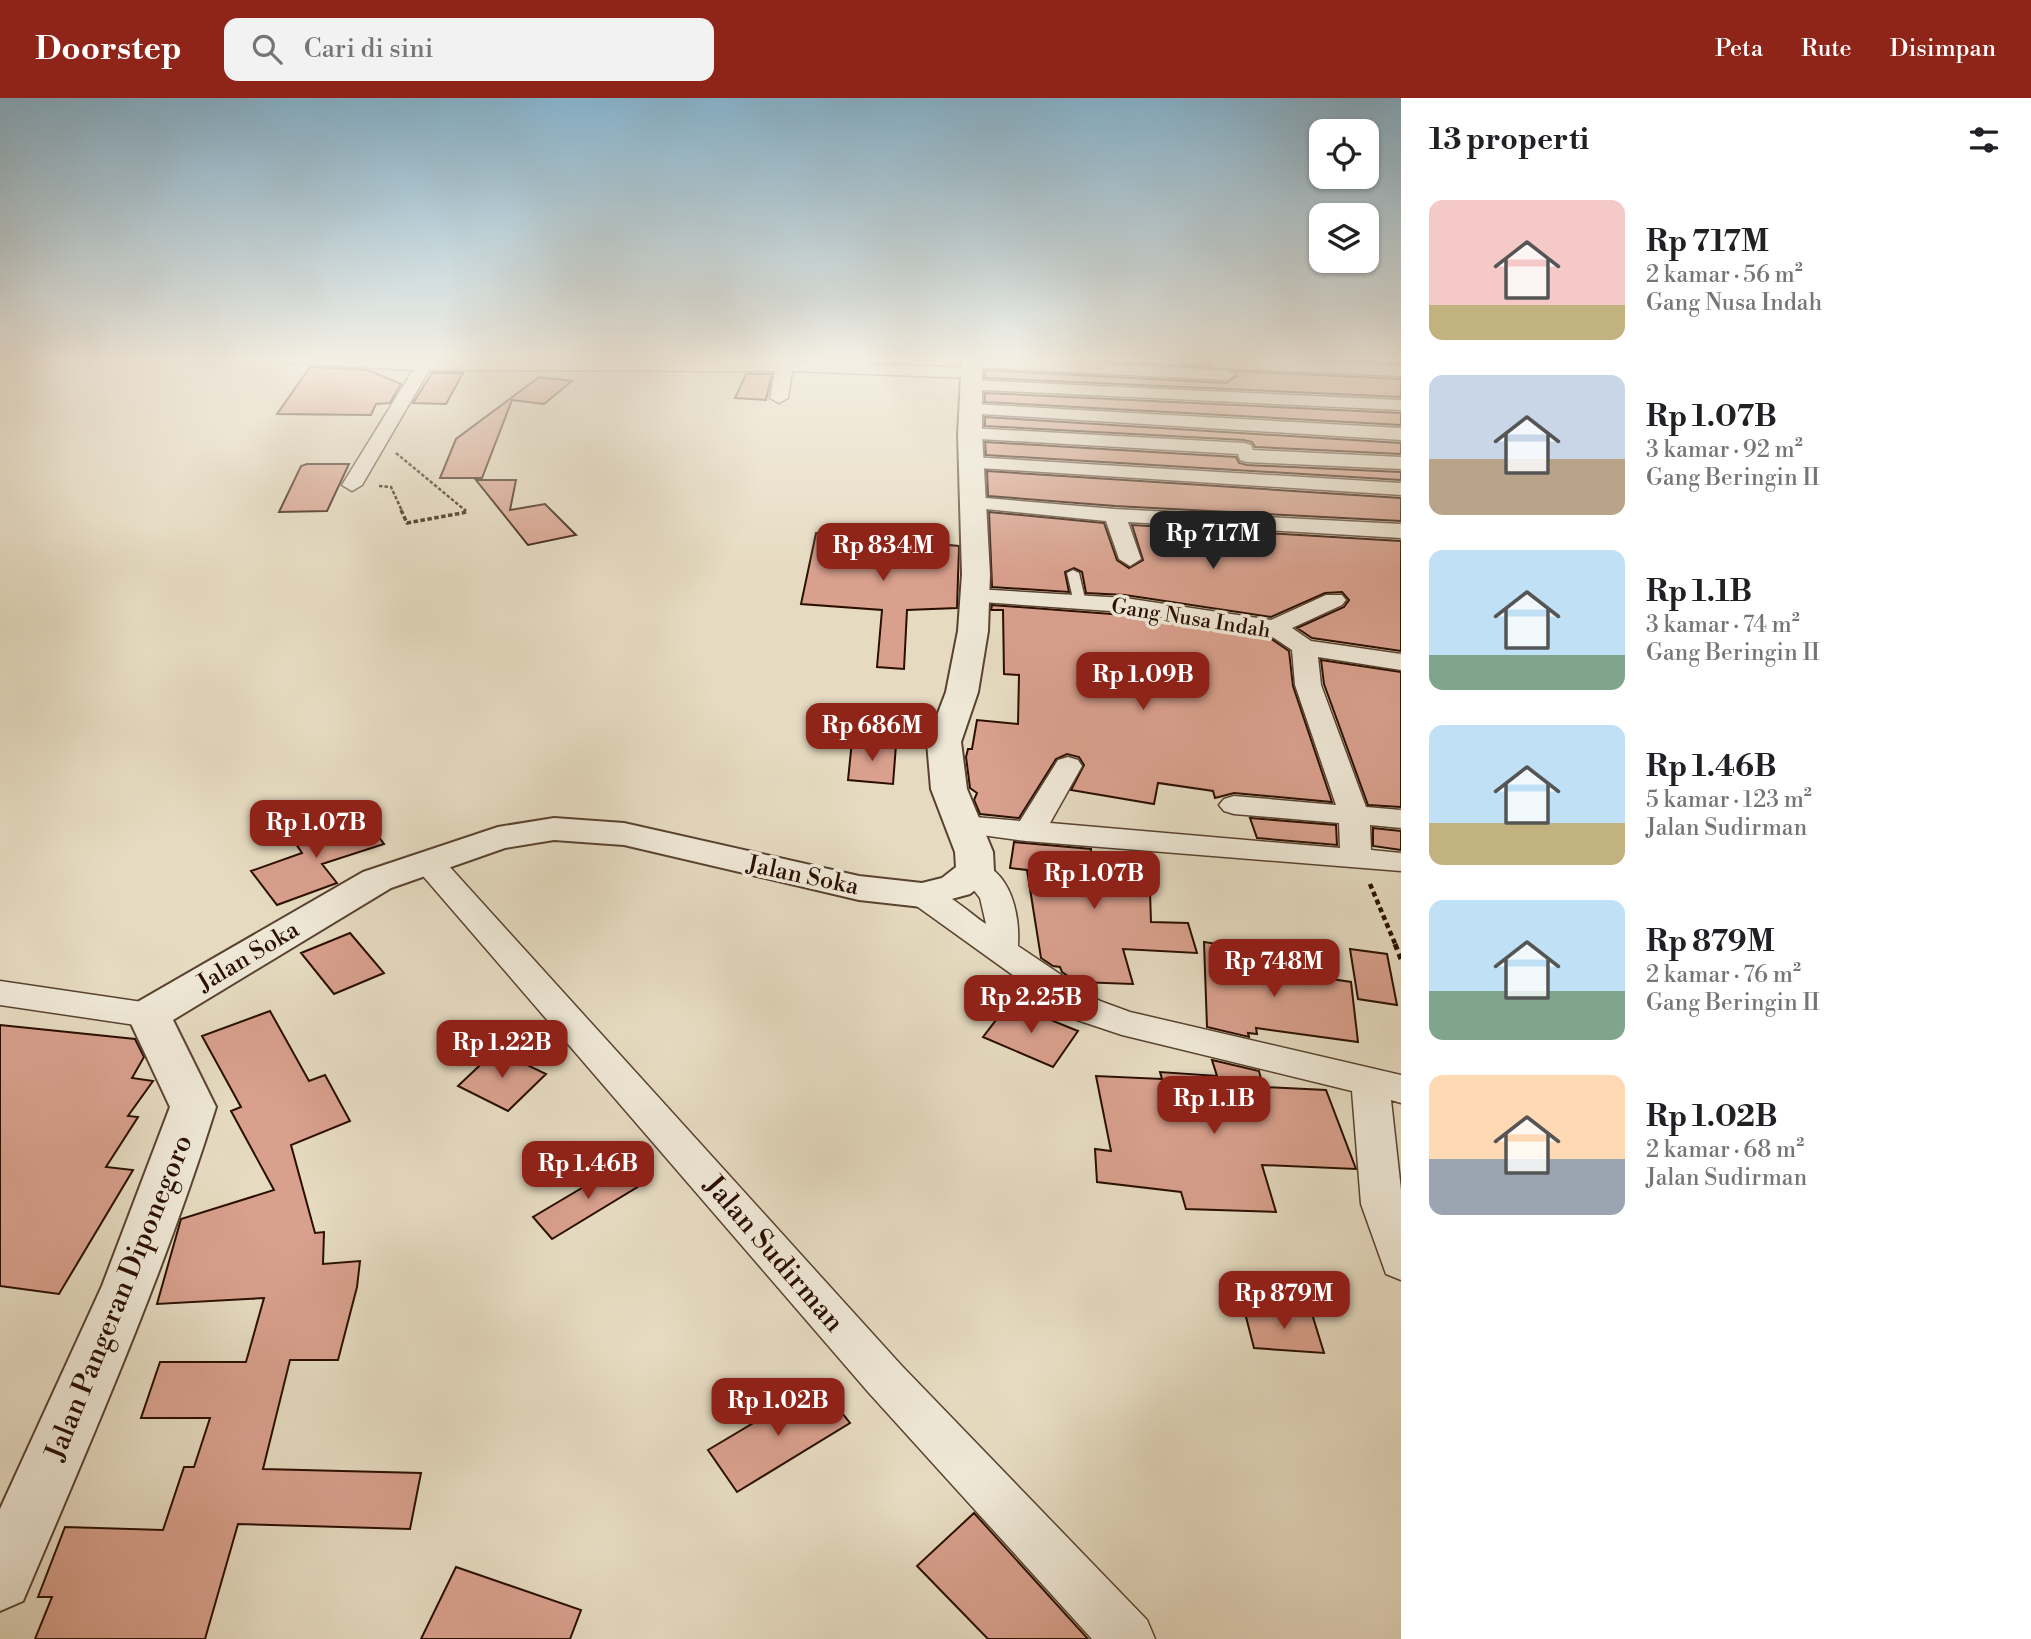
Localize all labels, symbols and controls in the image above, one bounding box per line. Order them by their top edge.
search box [224,18,714,81]
text: Doorstep [35,29,182,70]
icon: search [248,30,286,68]
text: Cari di sini [304,33,433,65]
text: Peta [1715,34,1763,64]
text: Rute [1801,34,1852,64]
text: Disimpan [1890,34,1996,64]
map controls [1309,119,1379,273]
button: locate [1309,119,1379,189]
text: 13 properti [1429,121,1589,159]
icon: filters [1965,121,2003,159]
button: layers [1309,203,1379,273]
text: Rp 717M [1646,223,1769,261]
icon: home [1485,228,1569,312]
text: 2 kamar · 56 m² [1646,261,1803,289]
text: Gang Nusa Indah [1646,289,1822,317]
text: Rp 1.07B [1646,398,1777,436]
icon: home [1485,403,1569,487]
text: 3 kamar · 92 m² [1646,436,1803,464]
text: Gang Beringin II [1646,464,1820,492]
pin: Rp 717M [1148,512,1278,571]
text: Rp 717M [1166,520,1260,548]
pin: Rp 834M [818,524,948,583]
text: Rp 834M [833,532,933,560]
text: Rp 1.1B [1646,573,1752,611]
icon: home [1485,578,1569,662]
street label: Gang Nusa Indah [1109,594,1273,644]
text: 3 kamar · 74 m² [1646,611,1800,639]
text: Gang Beringin II [1646,639,1820,667]
pin: Rp 1.09B [1071,652,1215,712]
text: Rp 1.09B [1092,661,1194,689]
pin: Rp 686M [807,704,937,763]
text: Rp 686M [822,712,922,740]
text: Rp 1.46B [1646,748,1776,786]
icon: home [1485,753,1569,837]
text: 5 kamar · 123 m² [1646,786,1812,814]
pin: Rp 1.07B [244,800,388,860]
text: Rp 1.07B [266,809,366,837]
text: Jalan Sudirman [1646,814,1807,842]
street label: Jalan Soka [743,849,862,903]
pin: Rp 1.07B [1022,852,1166,911]
text: Rp 1.07B [1044,860,1144,888]
street label: Jalan Soka [191,914,306,999]
text: Rp 879M [1646,923,1775,961]
icon: home [1485,928,1569,1012]
pin: Rp 748M [1209,940,1339,999]
text: Rp 748M [1225,948,1323,976]
text: 2 kamar · 76 m² [1646,961,1801,989]
pin: Rp 2.25B [959,976,1103,1035]
text: Rp 2.25B [980,984,1082,1012]
text: Gang Beringin II [1646,989,1820,1017]
pin: Rp 1.22B [430,1020,574,1080]
text: Rp 1.22B [453,1029,551,1057]
pin: Rp 1.1B [1149,1076,1279,1136]
text: Rp 1.1B [1173,1085,1255,1113]
text: Rp 1.02B [1646,1098,1778,1136]
icon: home [1485,1103,1569,1187]
street label: Jalan Pangeran Diponegoro [38,1130,201,1466]
text: 2 kamar · 68 m² [1646,1136,1804,1164]
pin: Rp 1.46B [516,1142,660,1201]
text: Rp 1.46B [538,1150,638,1178]
text: Jalan Sudirman [1646,1164,1807,1192]
street label: Jalan Sudirman [696,1168,852,1340]
pin: Rp 879M [1219,1272,1349,1331]
text: Rp 879M [1235,1280,1333,1308]
pin: Rp 1.02B [706,1378,850,1438]
text: Rp 1.02B [728,1387,828,1415]

